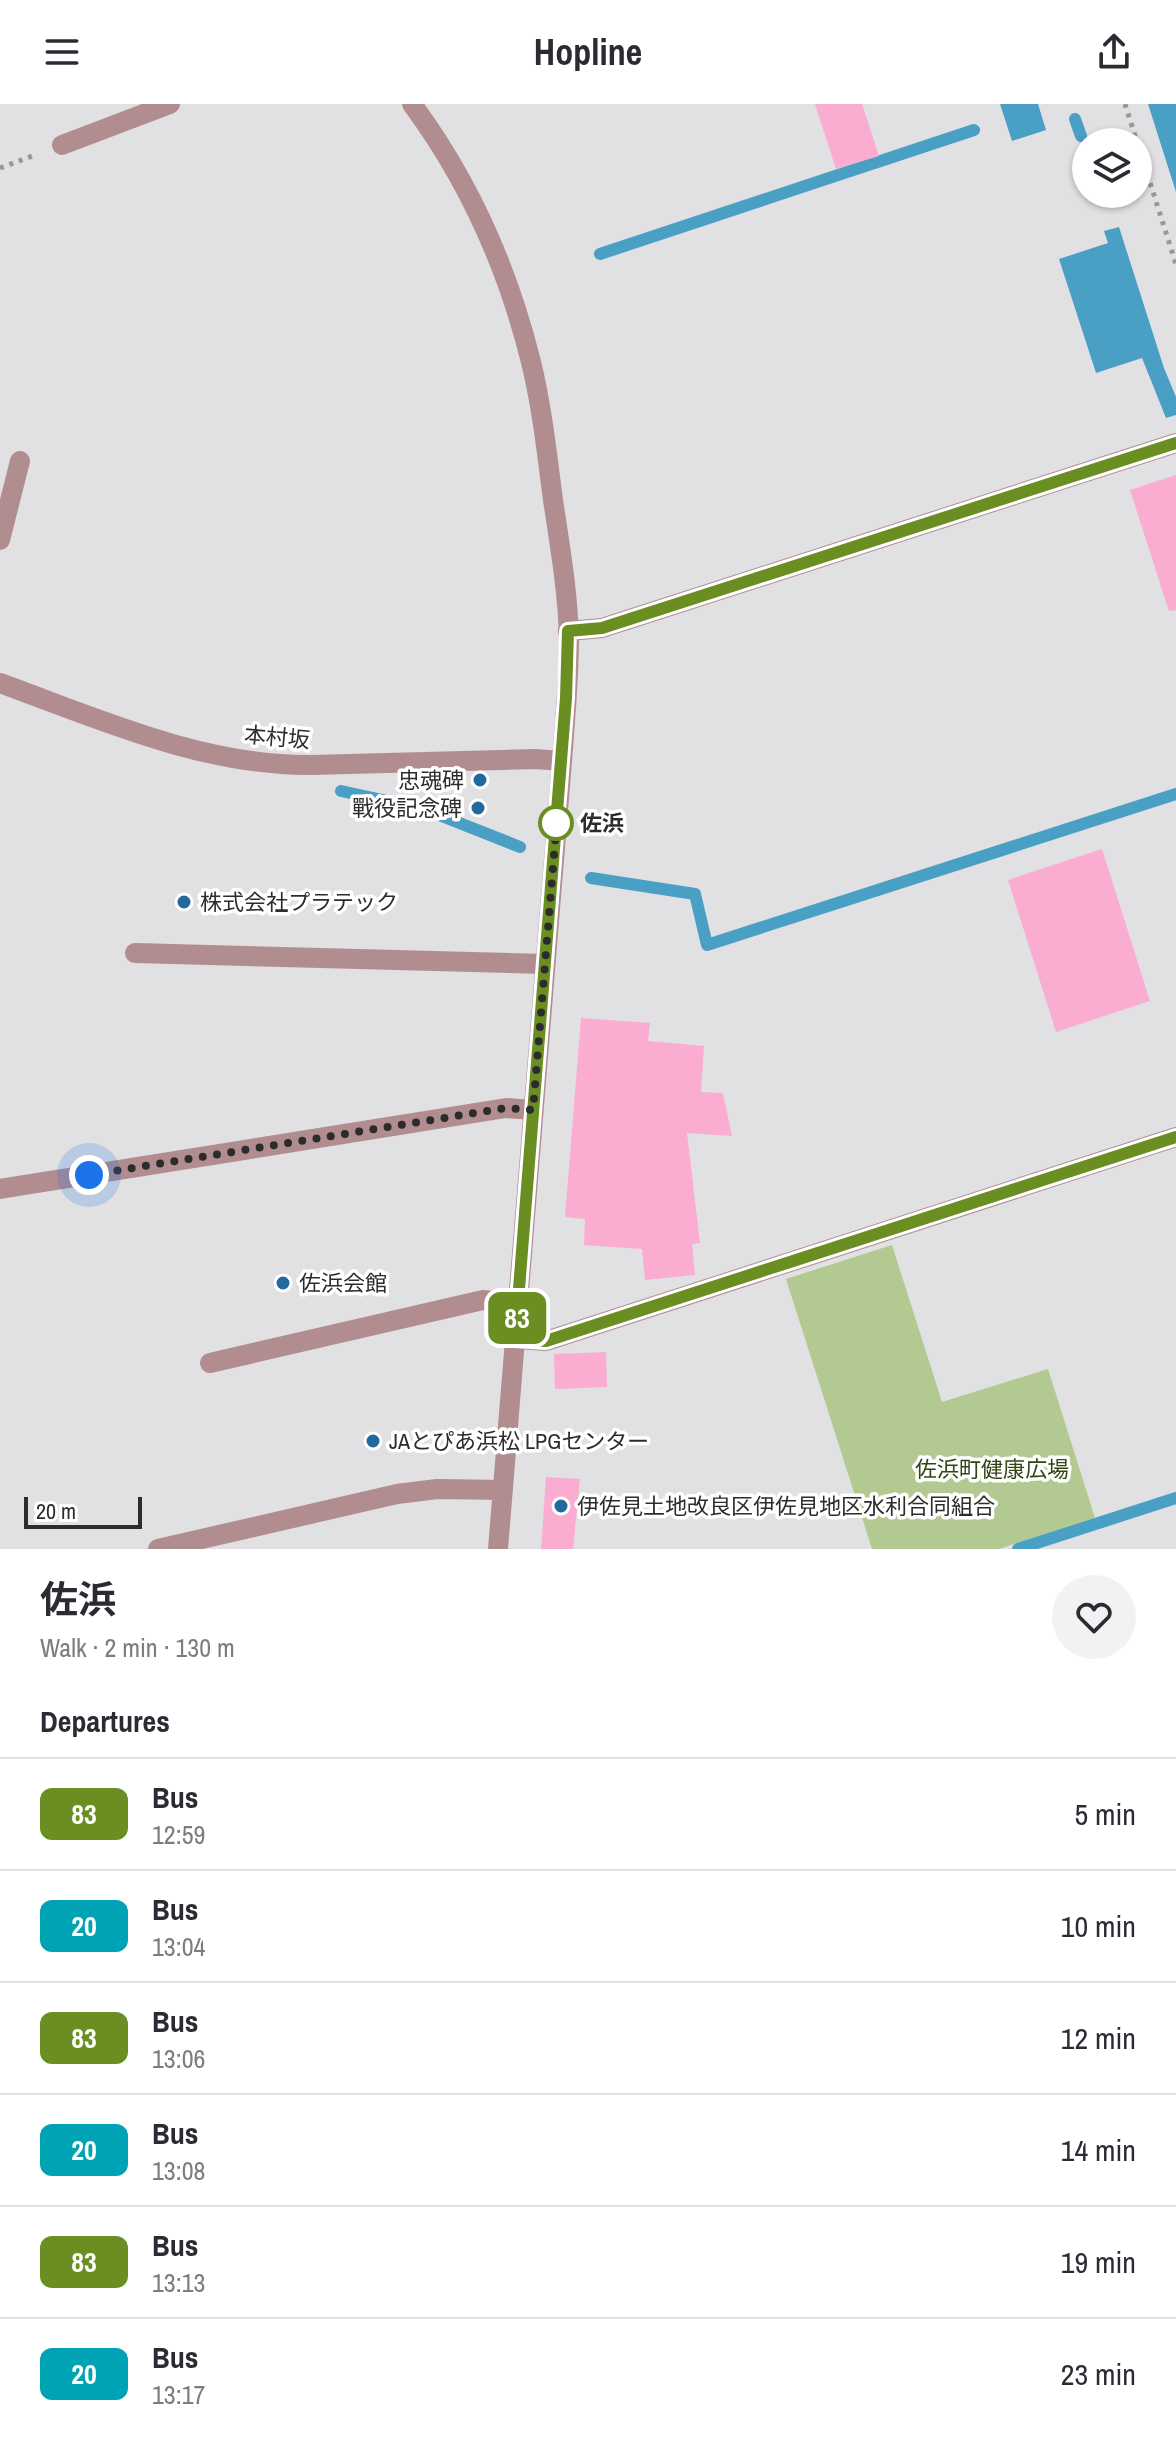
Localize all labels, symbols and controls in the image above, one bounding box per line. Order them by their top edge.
text: Hopline [534,28,642,76]
icon: menu [40,30,84,74]
icon: share [1092,30,1136,74]
map controls [1072,128,1152,208]
button: layers [1072,128,1152,208]
street label: 本村坂 [243,719,311,755]
place label: 忠魂碑 [398,765,464,795]
marker: 忠魂碑 [471,771,489,789]
place label: 戰役記念碑 [352,793,462,823]
marker: 戰役記念碑 [469,799,487,817]
marker: 佐浜 [539,806,573,840]
place label: 佐浜 [580,808,624,838]
place label: 株式会社プラテック [200,887,398,917]
marker: 株式会社プラテック [175,893,193,911]
your location [69,1155,109,1195]
place label: 佐浜会館 [299,1268,387,1298]
marker: 佐浜会館 [274,1274,292,1292]
line badge: 83 [481,1292,553,1344]
text: 83 [504,1299,530,1337]
place label: JAとぴあ浜松 LPGセンター [389,1426,649,1456]
marker: JAとぴあ浜松 LPGセンター [364,1432,382,1450]
park label: 佐浜町健康広場 [915,1454,1069,1484]
place label: 伊佐見土地改良区伊佐見地区水利合同組合 [577,1491,995,1521]
scale bar [24,1493,142,1529]
text: 20 m [36,1496,76,1526]
marker: 伊佐見土地改良区伊佐見地区水利合同組合 [552,1497,570,1515]
text: 佐浜 [40,1574,116,1625]
button: heart [1052,1575,1136,1659]
text: Walk · 2 min · 130 m [40,1630,235,1665]
text: Departures [40,1701,170,1741]
text: Bus [152,1777,198,1817]
text: 5 min [1074,1794,1136,1834]
text: 83 [71,1795,97,1833]
text: 12:59 [152,1817,205,1852]
text: Bus [152,1889,198,1929]
text: 10 min [1061,1906,1136,1946]
text: 20 [71,1907,97,1945]
text: 13:04 [152,1929,205,1964]
text: Bus [152,2001,198,2041]
text: 12 min [1061,2018,1136,2058]
text: 83 [71,2019,97,2057]
text: 13:06 [152,2041,205,2076]
text: Bus [152,2113,198,2153]
text: 14 min [1061,2130,1136,2170]
text: 20 [71,2131,97,2169]
text: 13:08 [152,2153,205,2188]
text: Bus [152,2225,198,2265]
text: 19 min [1061,2242,1136,2282]
text: 83 [71,2243,97,2281]
text: 13:13 [152,2265,205,2300]
text: Bus [152,2337,198,2377]
text: 23 min [1061,2354,1136,2394]
text: 20 [71,2355,97,2393]
text: 13:17 [152,2377,205,2412]

